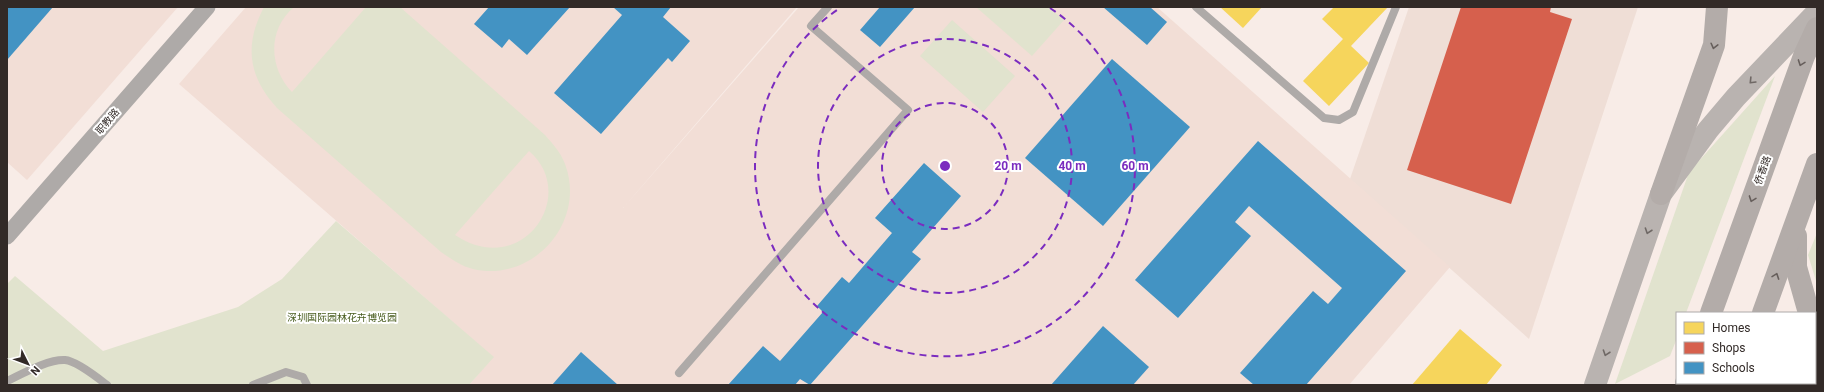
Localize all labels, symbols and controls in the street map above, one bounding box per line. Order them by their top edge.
one-way arrow [1710,42,1718,49]
one-way arrow [1798,60,1806,67]
one-way arrow [1749,76,1756,84]
street label: 职教路 [93,106,121,136]
street label: 侨香路 [1752,154,1773,187]
centre of rings [938,159,952,173]
text: 20 m [994,159,1022,173]
text: 40 m [1058,159,1086,173]
text: 60 m [1121,159,1149,173]
one-way arrow [1748,195,1757,202]
one-way arrow [1645,227,1653,234]
one-way arrow [1771,273,1780,280]
park label: 深圳国际园林花卉博览园 [287,312,397,323]
legend [1676,312,1816,384]
text: Homes [1712,321,1750,335]
text: Shops [1712,341,1746,355]
north arrow [8,344,48,384]
one-way arrow [1602,350,1610,357]
text: Schools [1712,361,1755,375]
text: N [27,363,42,378]

